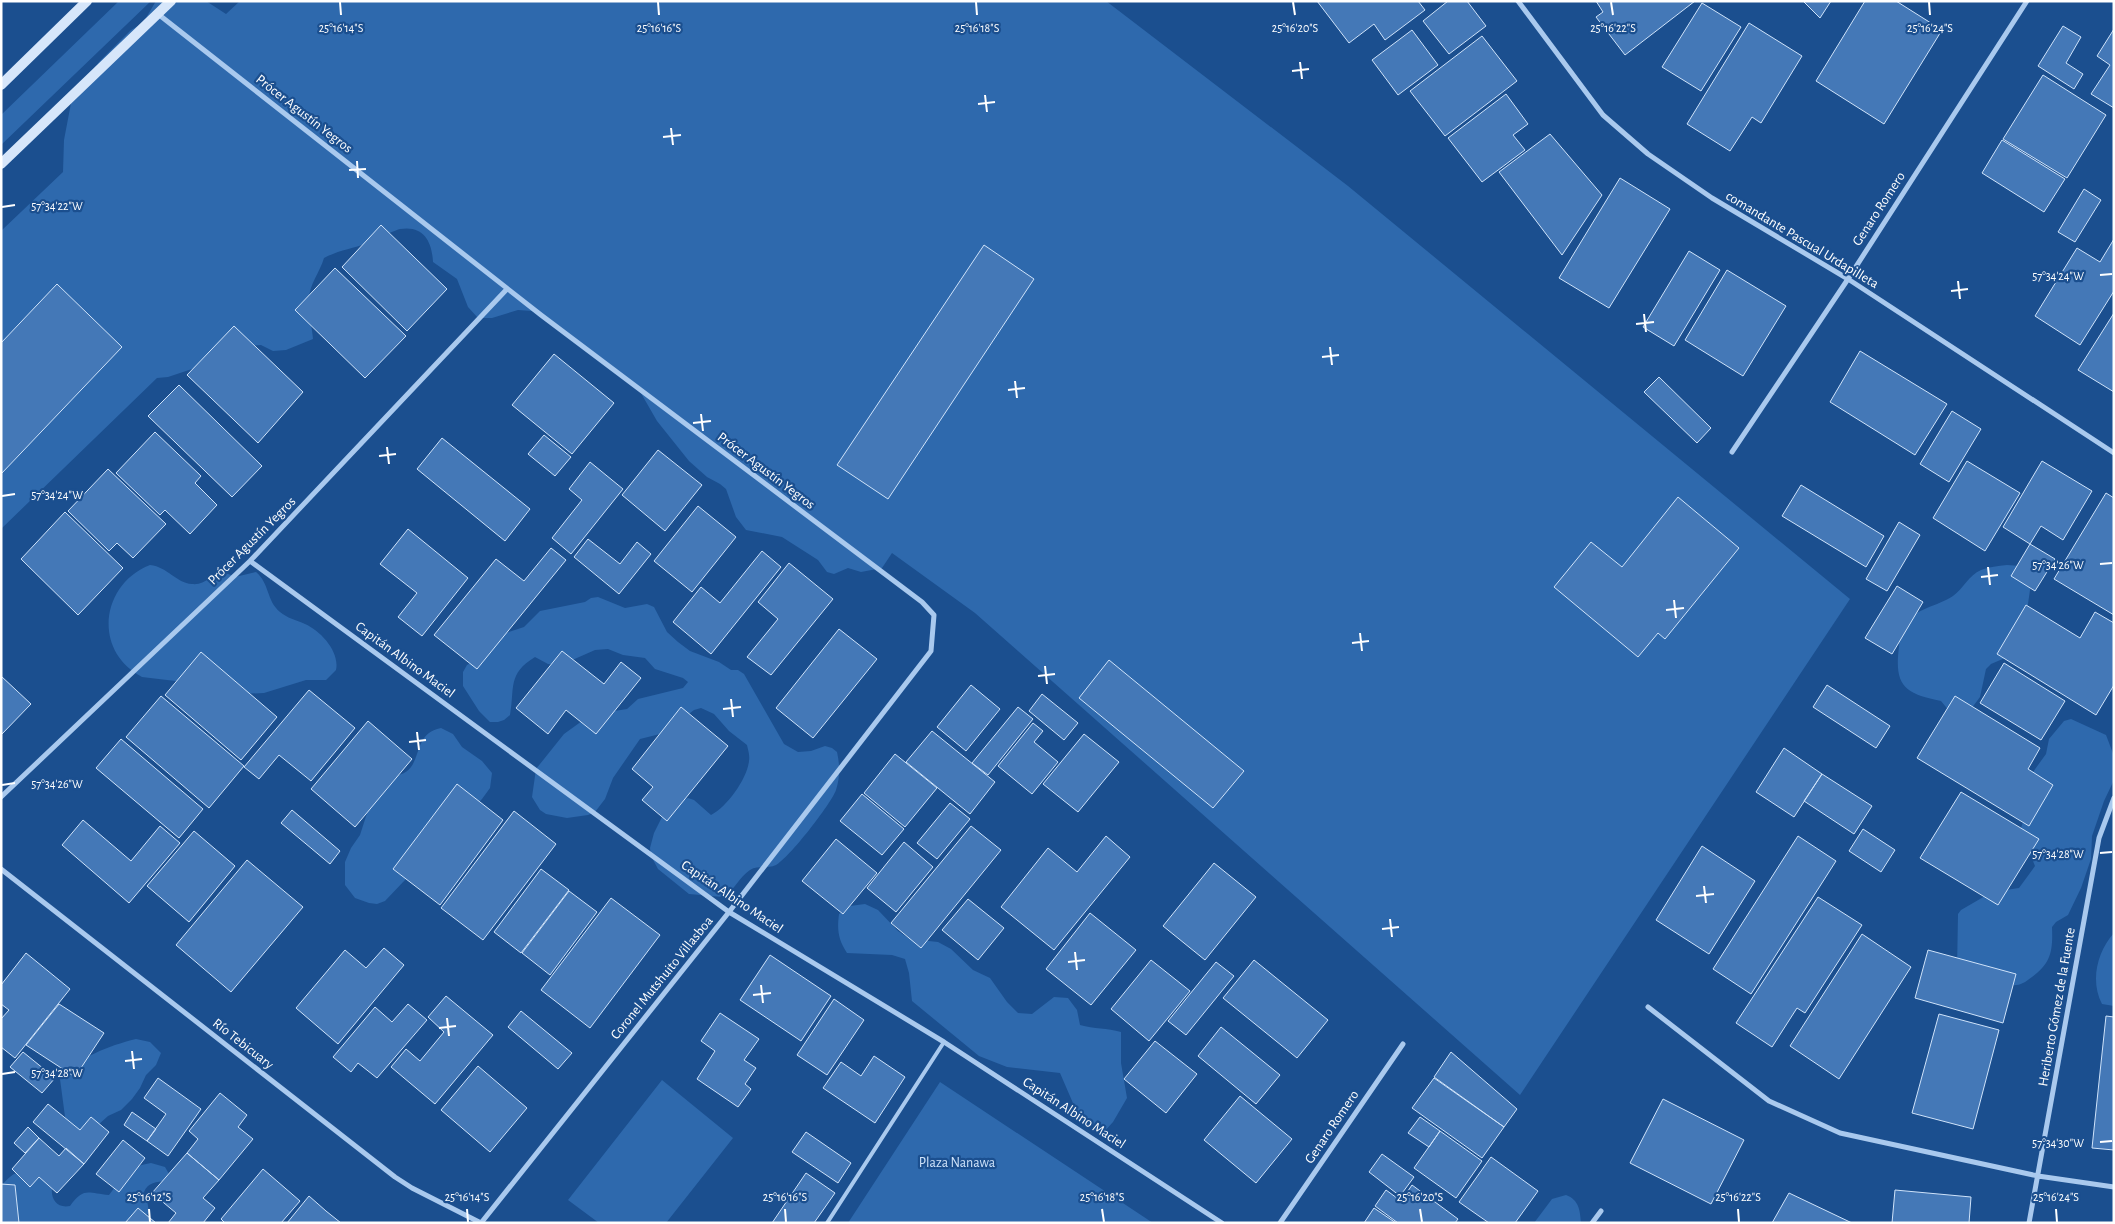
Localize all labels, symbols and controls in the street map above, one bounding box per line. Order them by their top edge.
text: 25°16'14"S [319,22,364,34]
text: 25°16'16"S [637,22,682,34]
text: 25°16'18"S [955,22,1000,34]
text: 25°16'20"S [1272,22,1319,34]
text: 25°16'22"S [1590,22,1636,34]
text: 25°16'24"S [1907,22,1953,34]
street label: Prócer Agustín Yegros [253,72,355,156]
street label: Genaro Romero [1850,170,1908,248]
street label: comandante Pascual Urdapilleta [1723,189,1881,291]
text: 57°34'22"W [31,200,83,212]
text: 57°34'24"W [2032,270,2084,282]
street label: Prócer Agustín Yegros [715,430,817,512]
text: 57°34'24"W [31,489,83,501]
street label: Prócer Agustín Yegros [205,494,299,588]
text: 57°34'26"W [2032,559,2084,571]
street label: Capitán Albino Maciel [353,619,457,701]
text: 57°34'26"W [31,778,83,790]
text: 57°34'28"W [2032,848,2084,860]
street label: Capitán Albino Maciel [679,858,785,936]
street label: Coronel Mutshuito Villasboa [608,913,716,1042]
street label: Heriberto Gómez de la Fuente [2036,926,2078,1088]
street label: Río Tebicuary [210,1016,276,1072]
text: 57°34'28"W [31,1067,83,1079]
street label: Capitán Albino Maciel [1020,1075,1128,1151]
street label: Genaro Romero [1302,1088,1362,1166]
text: 57°34'30"W [2032,1137,2084,1149]
park label: Plaza Nanawa [919,1156,996,1170]
text: 25°16'12"S [127,1191,172,1203]
text: 25°16'14"S [445,1191,490,1203]
text: 25°16'16"S [763,1191,808,1203]
text: 25°16'18"S [1080,1191,1125,1203]
text: 25°16'20"S [1397,1191,1444,1203]
text: 25°16'22"S [1715,1191,1761,1203]
text: 25°16'24"S [2033,1191,2079,1203]

